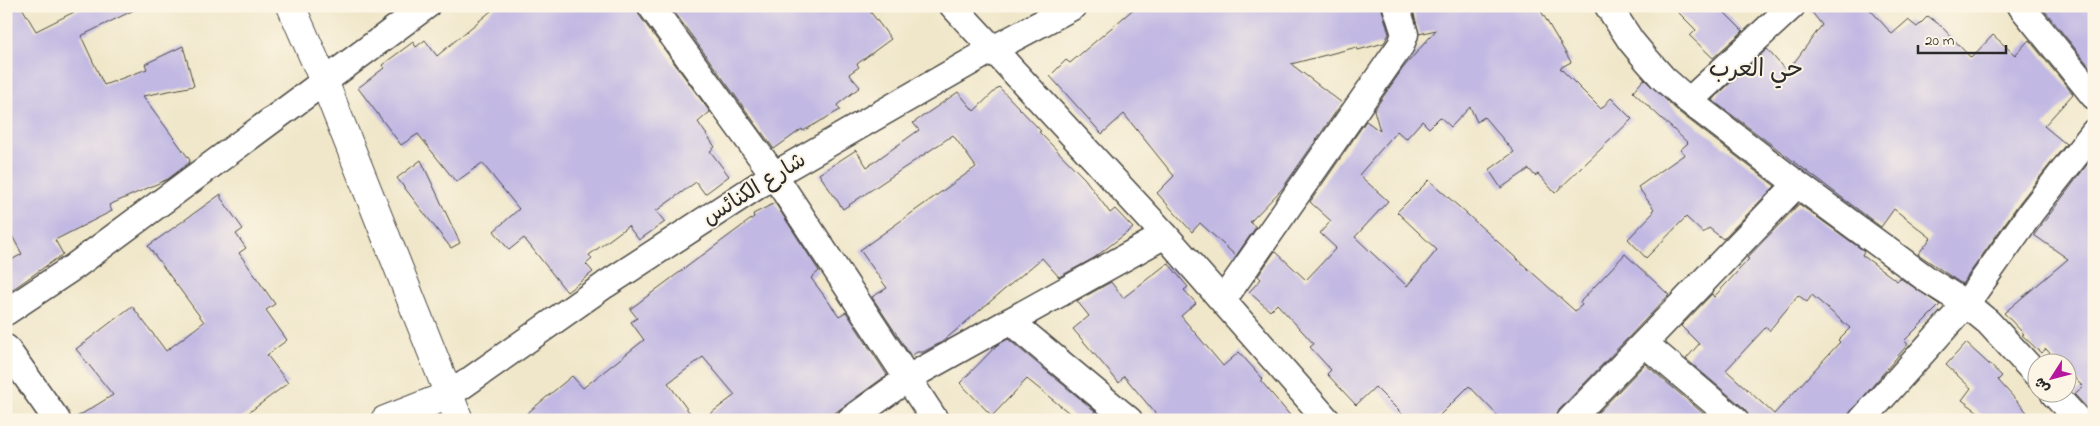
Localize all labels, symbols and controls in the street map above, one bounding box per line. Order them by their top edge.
scale bar [1918,22,2005,54]
text: 20 m [1925,30,1955,52]
district label: حي العرب [1709,53,1803,89]
street label: شارع الكنائس [697,145,813,235]
north arrow [2028,354,2078,404]
text: ش [2030,372,2056,397]

